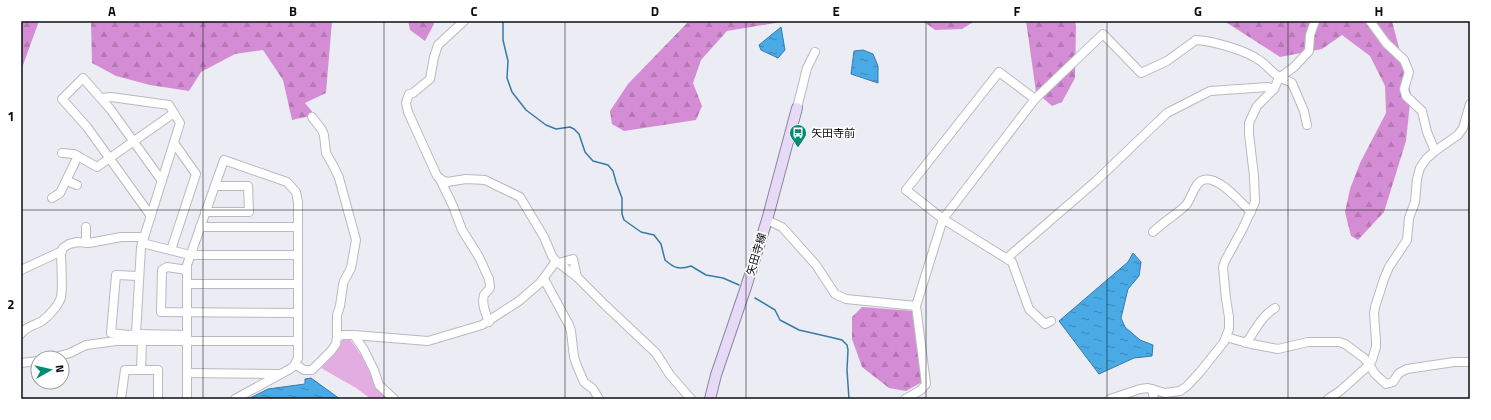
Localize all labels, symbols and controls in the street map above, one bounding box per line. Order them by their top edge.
text: A [108,1,116,21]
text: B [289,1,297,21]
text: C [470,1,478,21]
text: D [651,1,659,21]
text: E [832,1,840,21]
text: F [1014,1,1021,21]
text: G [1194,1,1202,21]
text: H [1375,1,1383,21]
text: 1 [7,106,15,126]
bus stop icon: 矢田寺前 [788,123,808,148]
place label: 矢田寺前 [811,125,855,141]
street label: 矢田寺線 [742,231,770,277]
text: 2 [7,294,15,314]
north arrow [30,350,70,390]
text: N [51,364,68,373]

